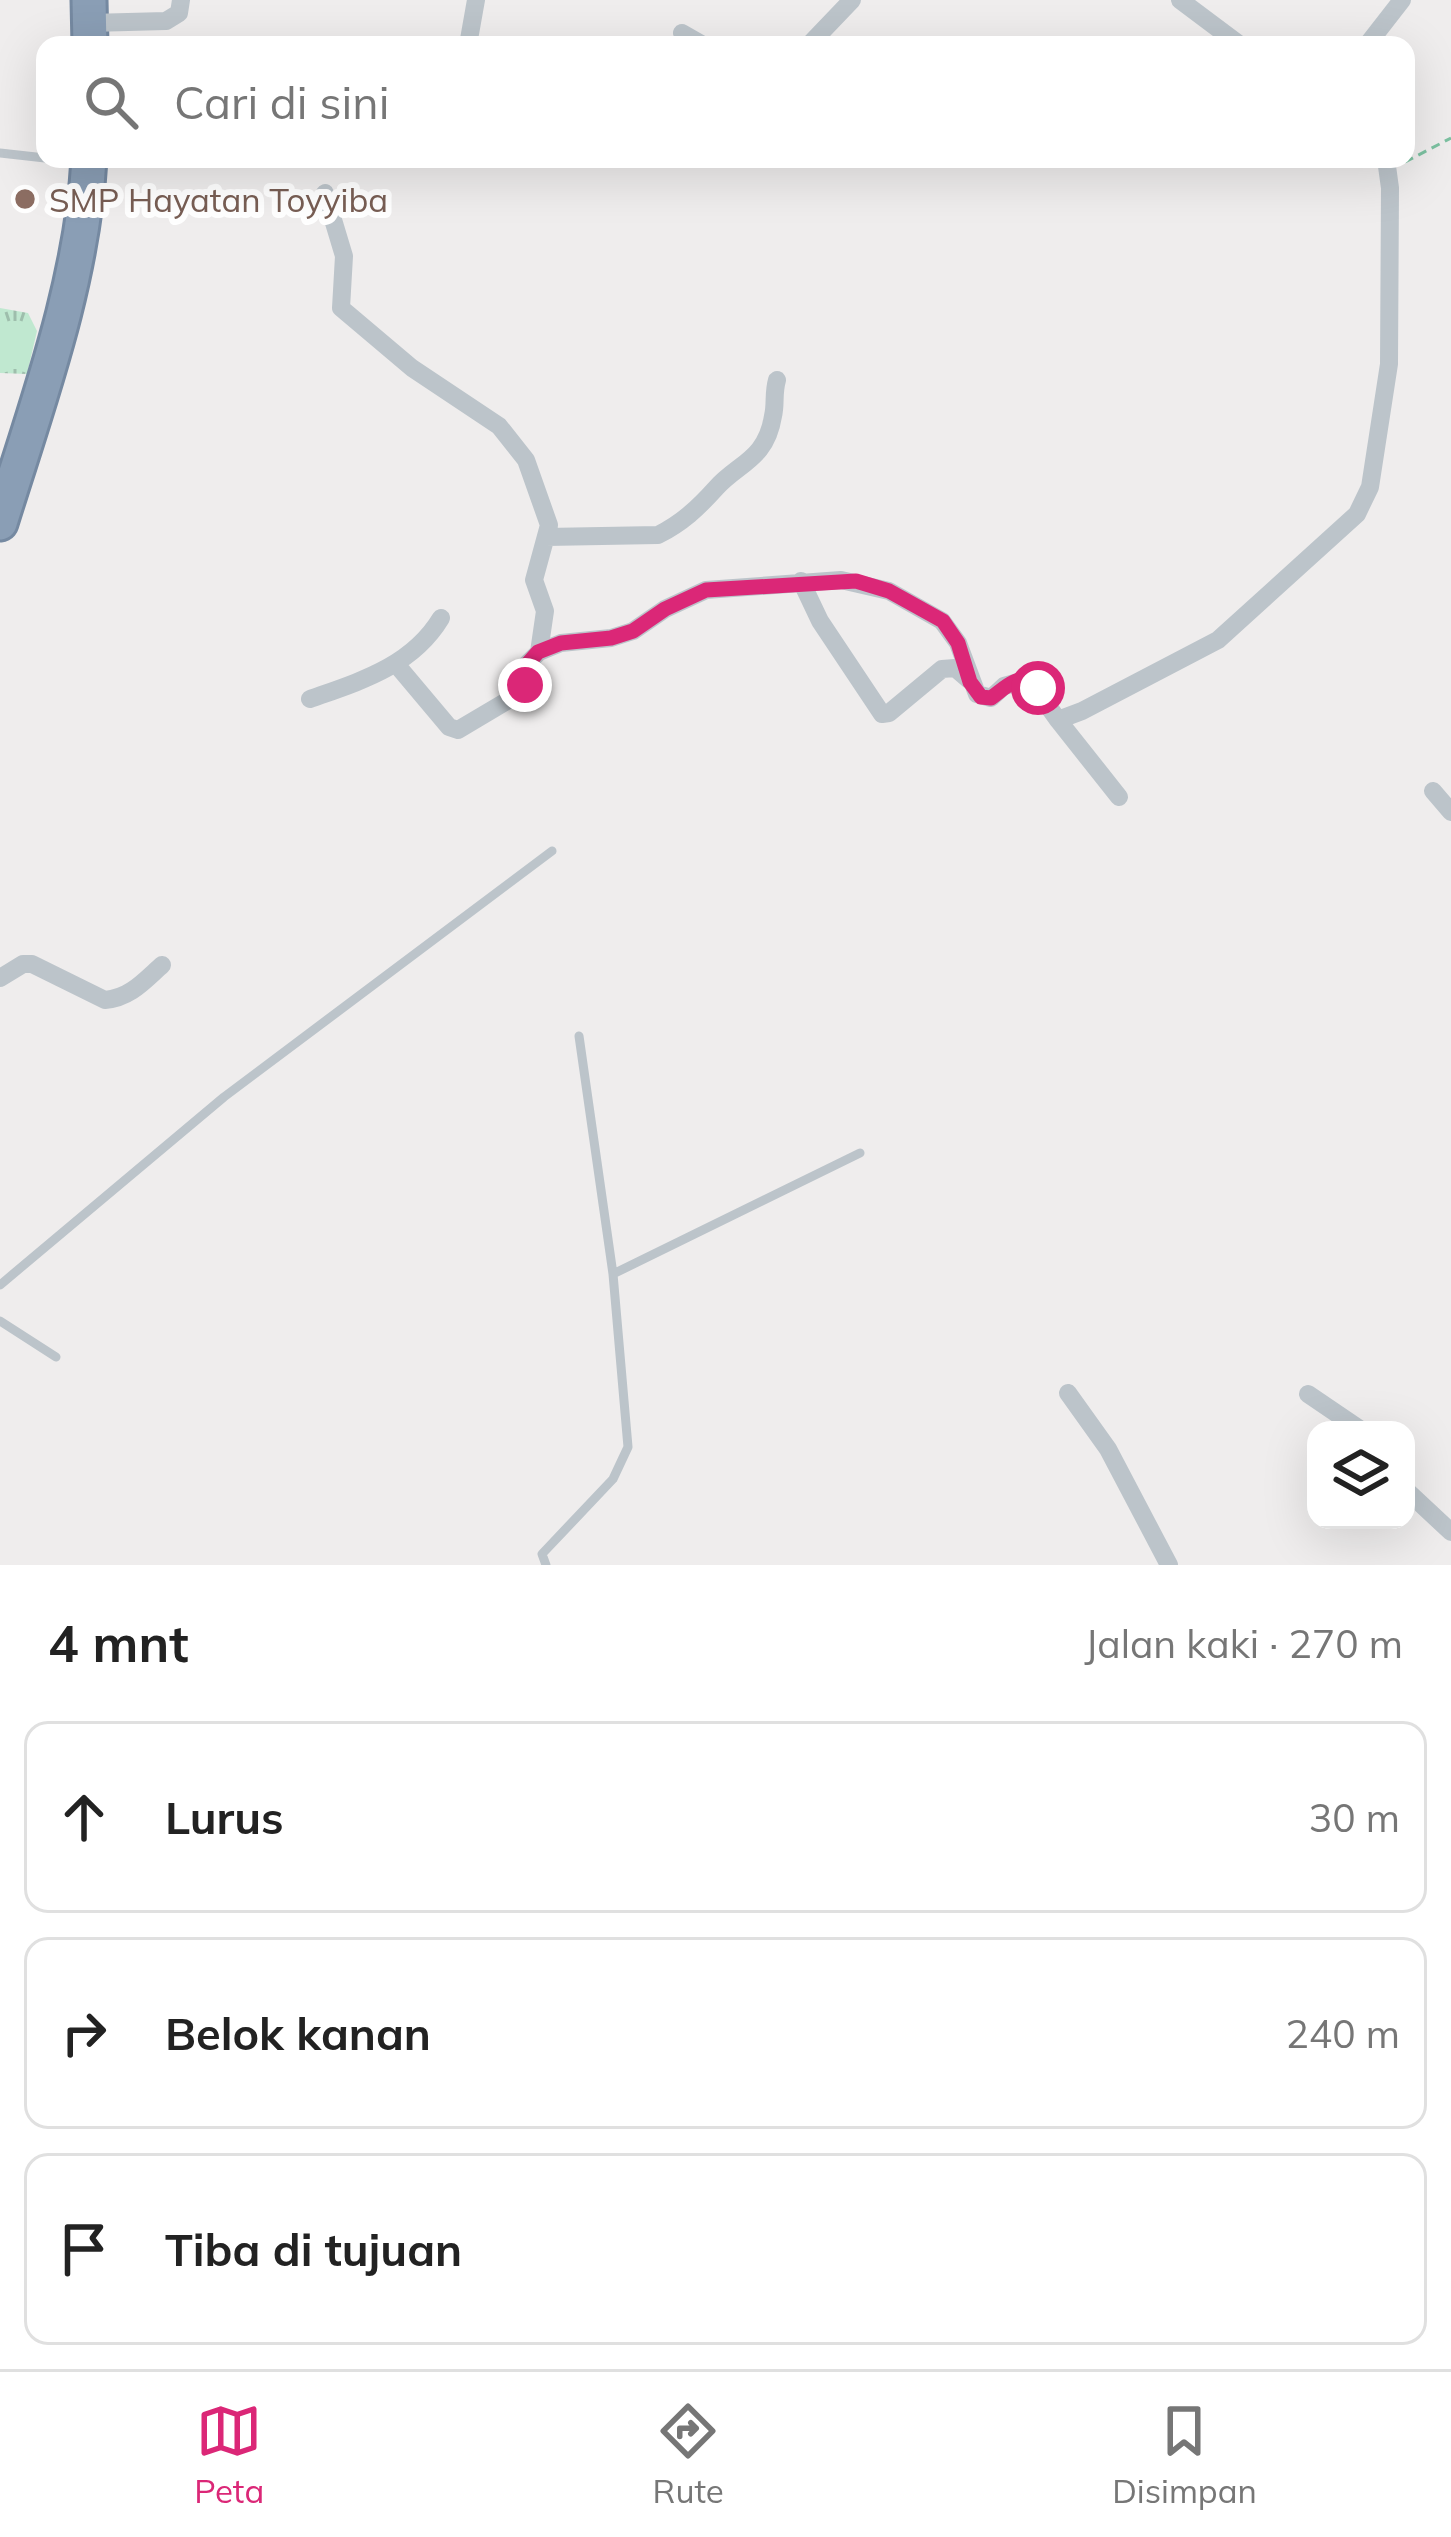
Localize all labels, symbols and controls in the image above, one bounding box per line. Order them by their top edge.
search box [36,36,1415,168]
icon: search [78,69,144,135]
text: Cari di sini [174,74,389,130]
place label: SMP Hayatan Toyyiba [49,179,388,220]
marker: SMP Hayatan Toyyiba [12,186,38,212]
route end [498,658,552,712]
route start [1011,661,1065,715]
map controls [1307,1421,1415,1529]
button: layers [1307,1421,1415,1529]
text: 4 mnt [48,1611,189,1675]
text: Jalan kaki · 270 m [1084,1619,1403,1668]
icon: ahead [51,1784,117,1850]
text: Lurus [165,1789,284,1845]
text: 30 m [1309,1793,1400,1842]
icon: right [51,2000,117,2066]
text: Belok kanan [165,2005,431,2061]
text: 240 m [1285,2009,1400,2058]
icon: arrive [51,2216,117,2282]
text: Tiba di tujuan [165,2221,462,2277]
tab: Peta [194,2398,264,2511]
tab: Rute [653,2398,724,2511]
tab: Disimpan [1112,2398,1257,2511]

